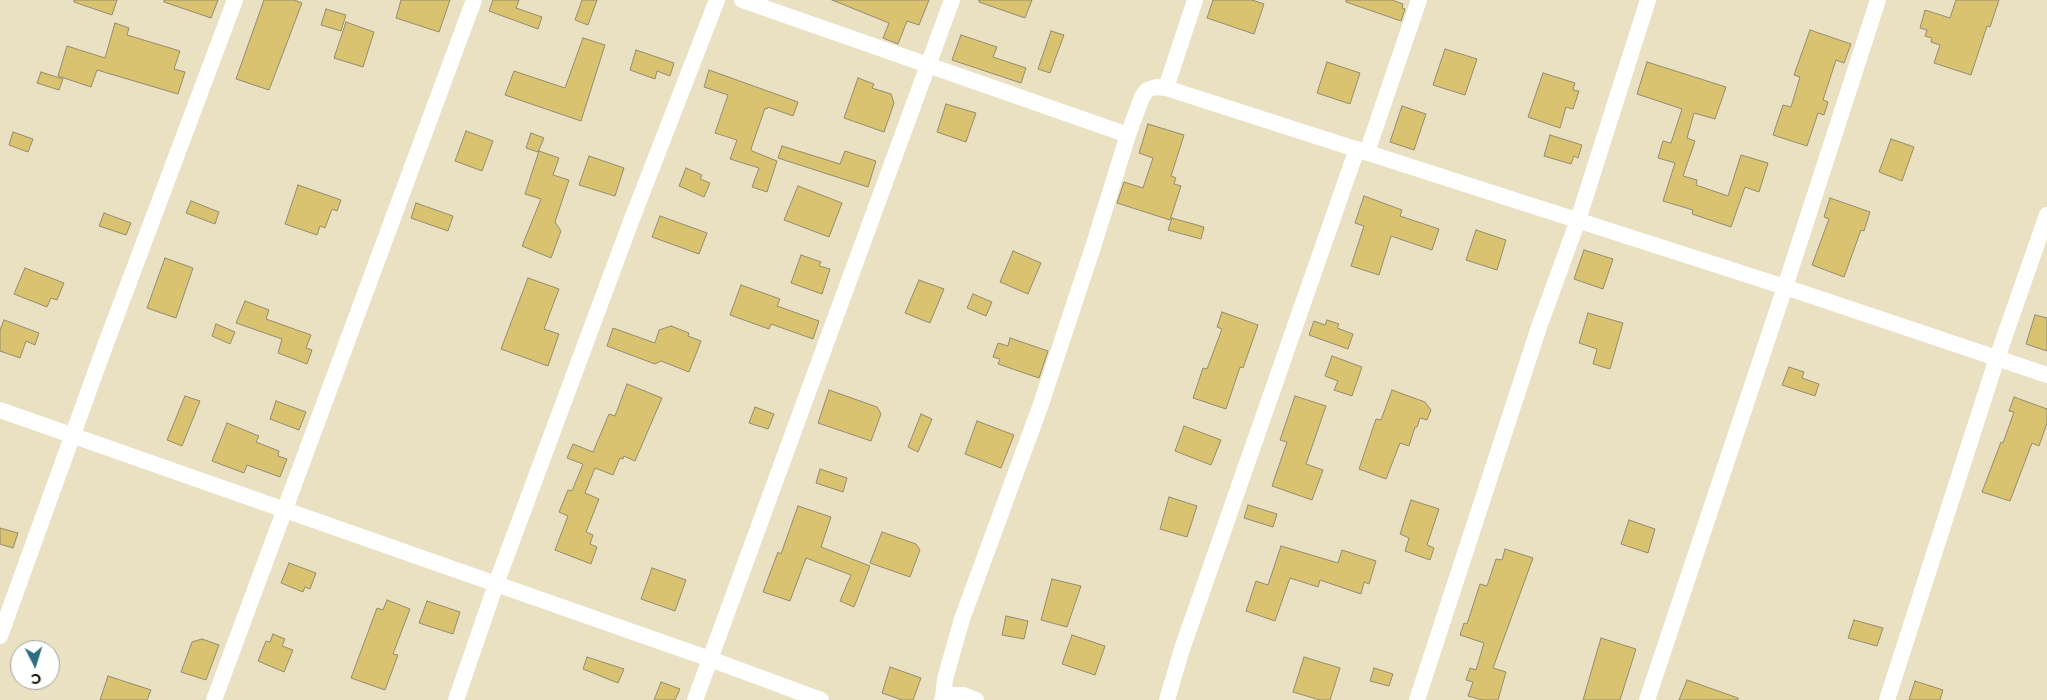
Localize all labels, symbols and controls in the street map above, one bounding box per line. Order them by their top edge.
north arrow [10,640,60,690]
text: С [30,670,42,688]

